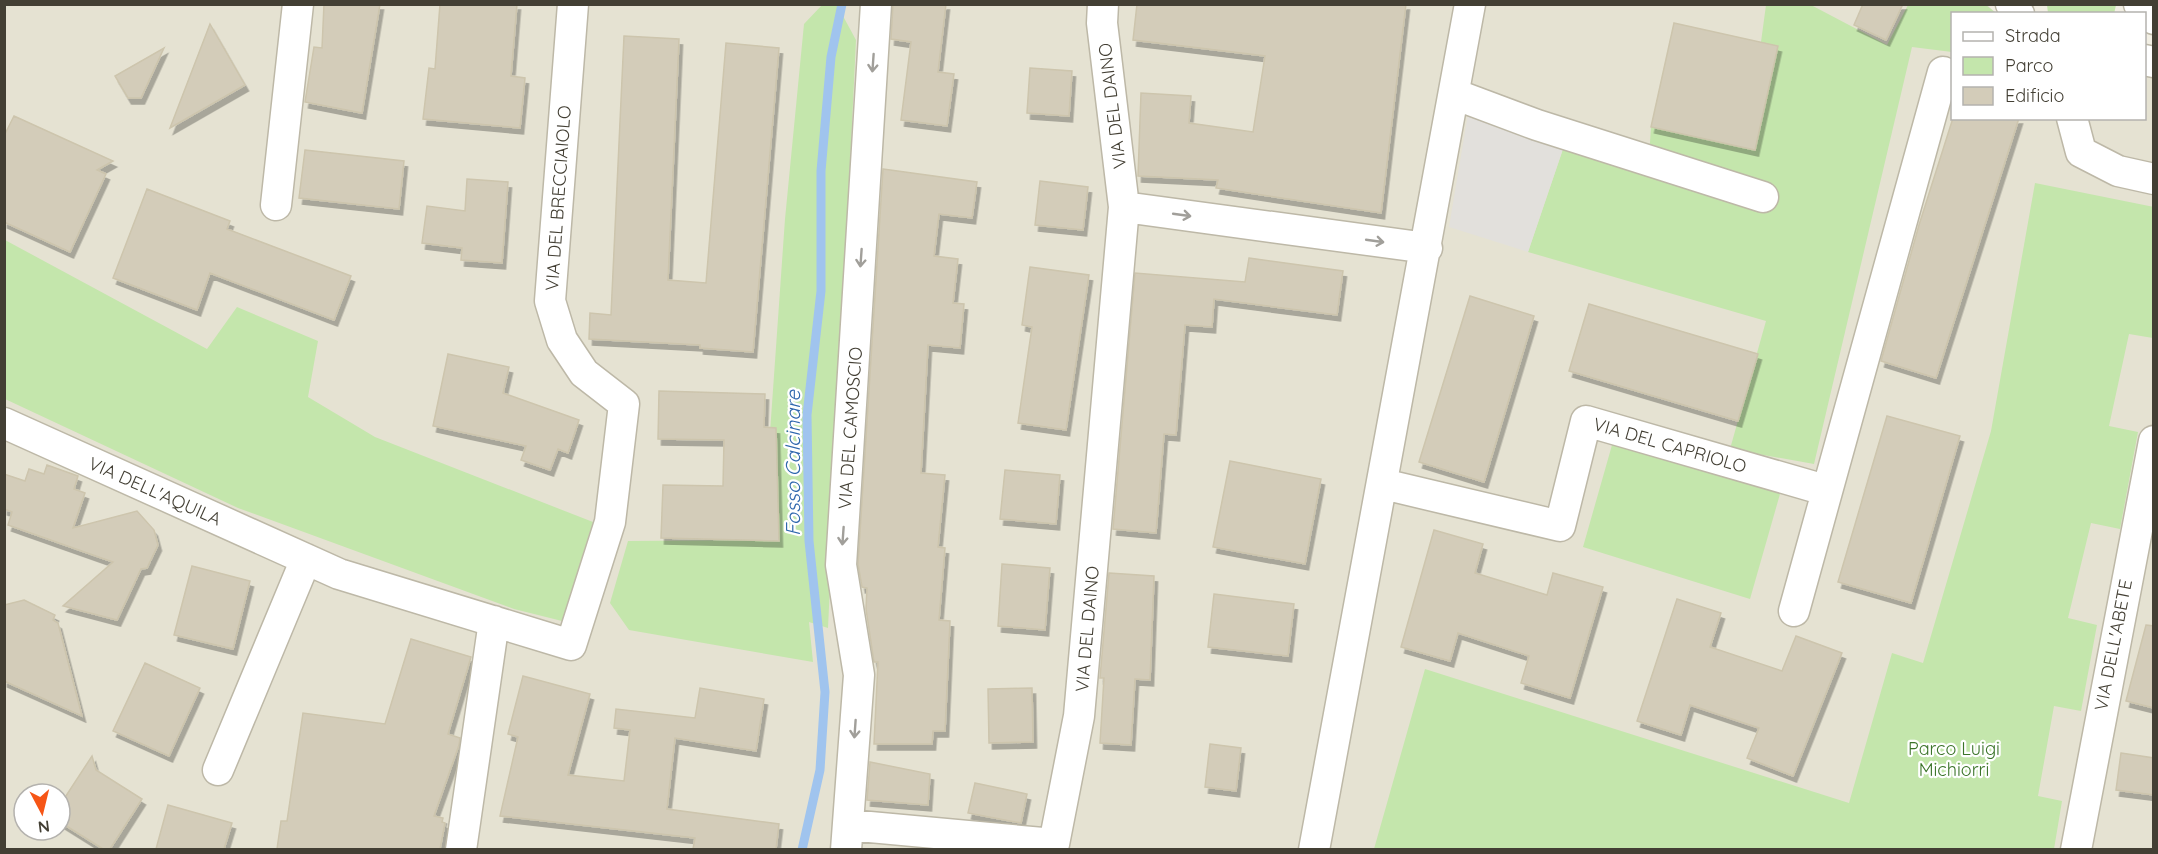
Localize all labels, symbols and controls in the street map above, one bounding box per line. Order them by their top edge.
legend [1951,12,2146,120]
text: Strada [2005,24,2061,47]
street label: VIA DEL DAINO [1093,42,1131,170]
one-way arrow [867,52,878,72]
text: Parco [2005,54,2053,77]
text: Edificio [2005,84,2064,107]
street label: VIA DEL BRECCIAIOLO [540,105,576,291]
one-way arrow [1172,209,1191,220]
one-way arrow [1365,236,1385,247]
one-way arrow [855,247,866,267]
street label: VIA DEL CAMOSCIO [833,346,867,510]
water label: Fosso Calcinare [780,389,805,536]
street label: VIA DEL CAPRIOLO [1591,412,1749,478]
street label: VIA DELL'AQUILA [85,451,225,531]
one-way arrow [837,525,848,545]
street label: VIA DEL DAINO [1070,565,1104,693]
street label: VIA DELL'ABETE [2089,577,2137,713]
one-way arrow [849,719,860,739]
park label: Parco Luigi Michiorri [1908,737,2000,781]
north arrow [12,782,72,842]
text: N [37,816,51,838]

